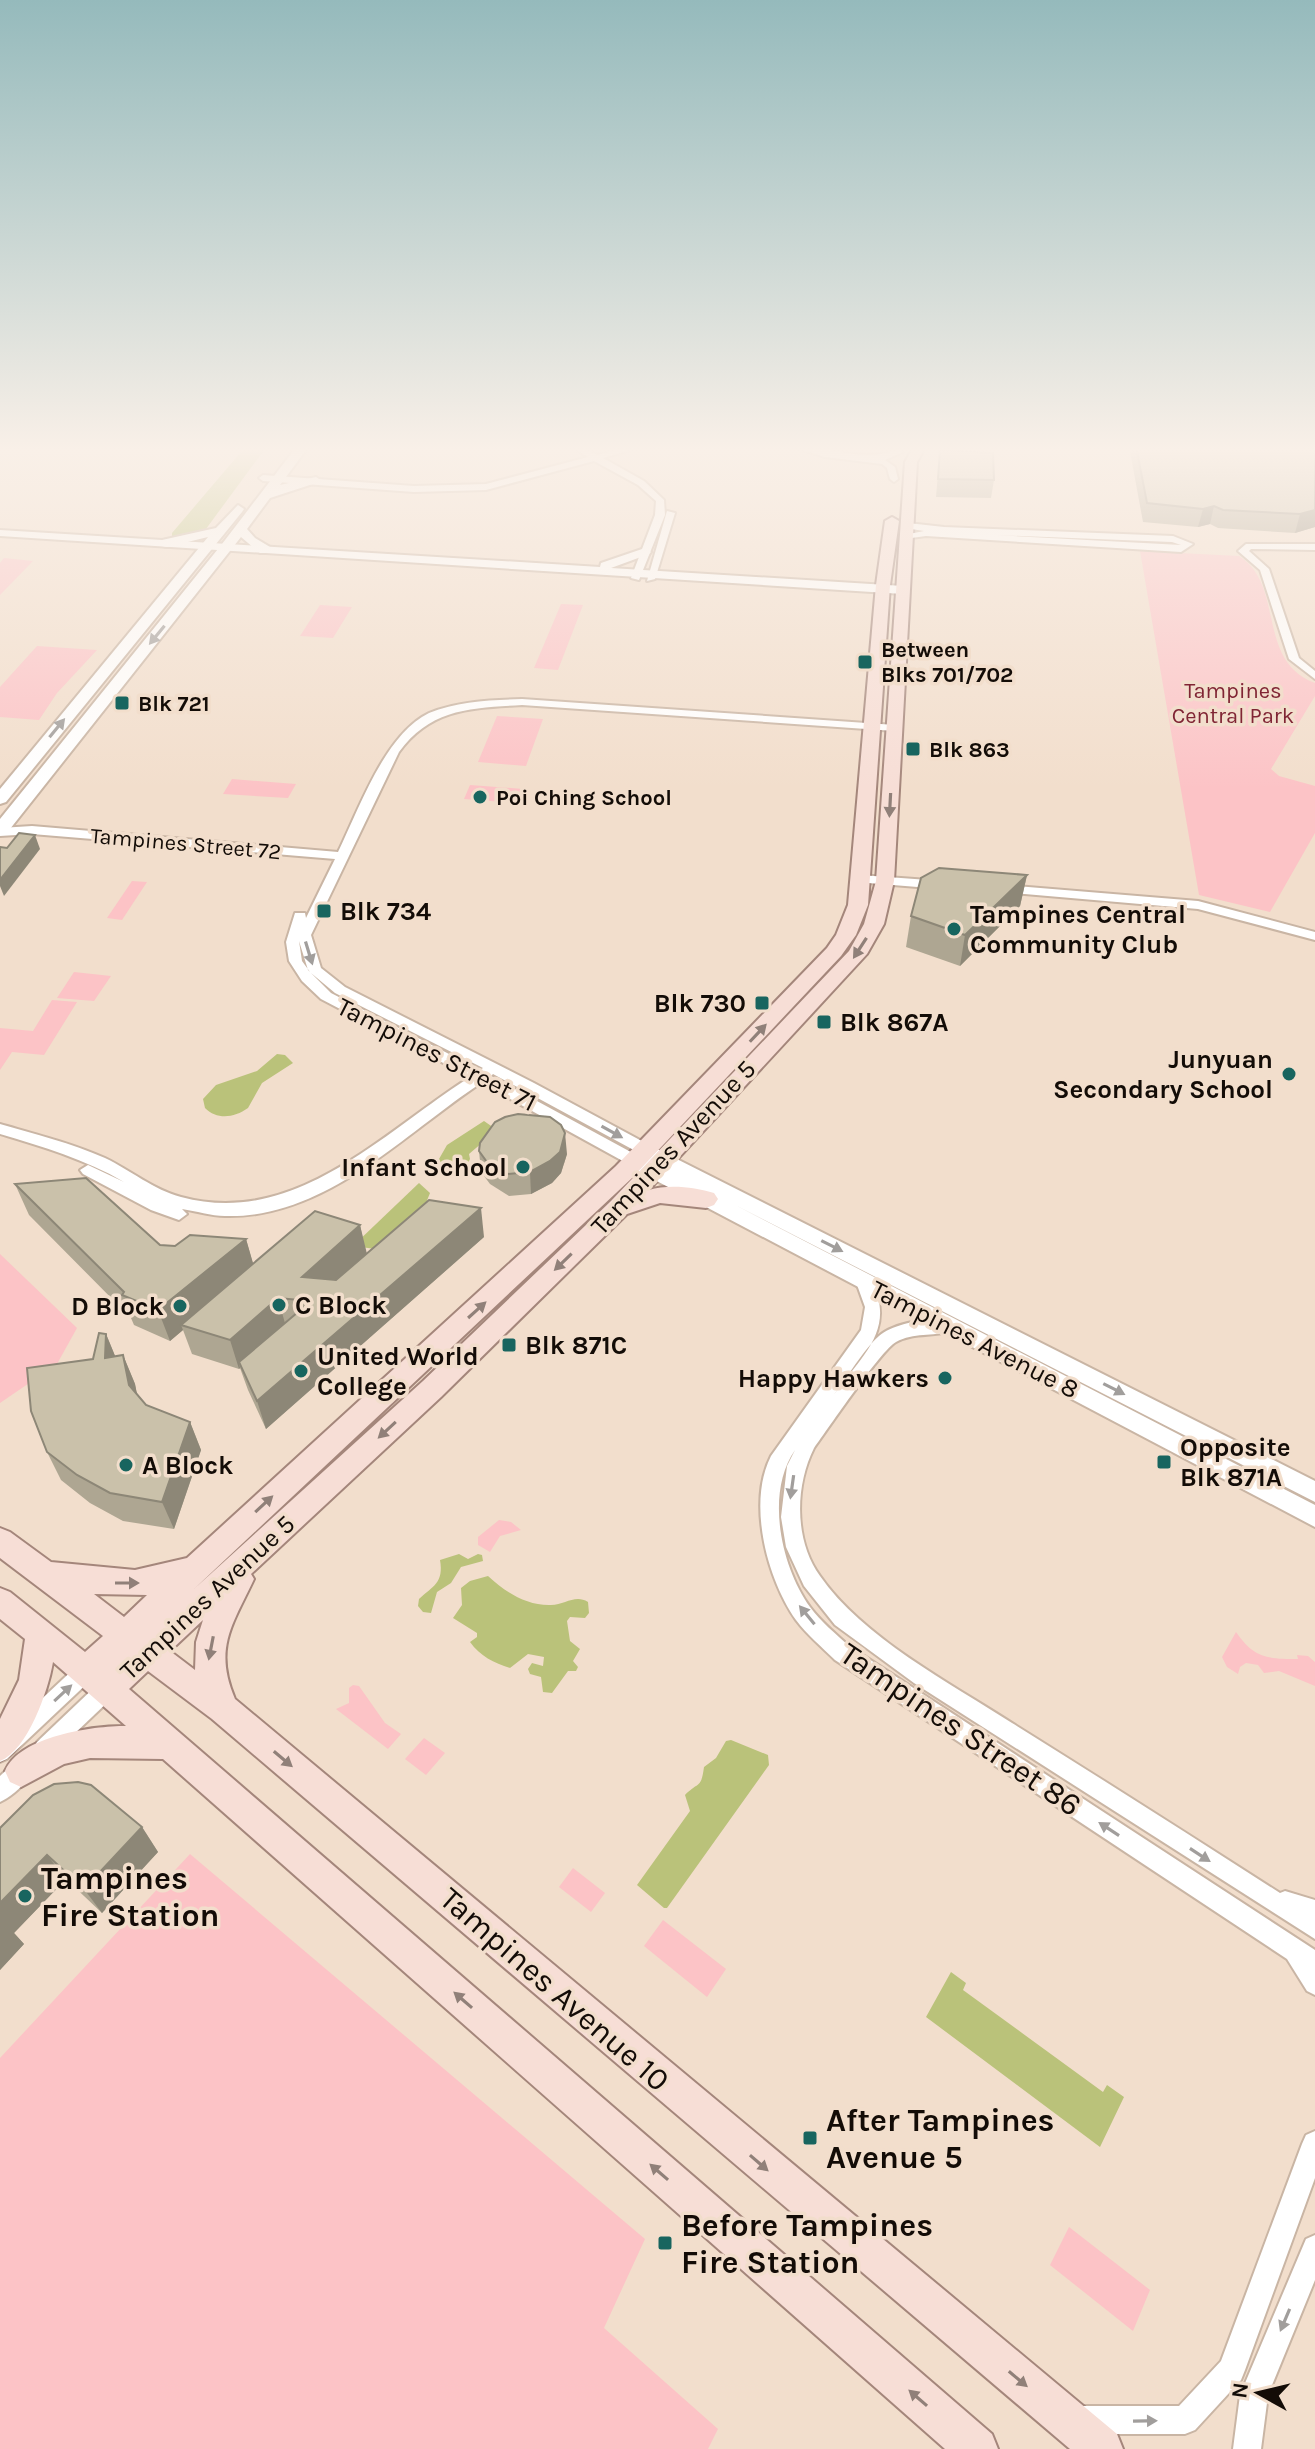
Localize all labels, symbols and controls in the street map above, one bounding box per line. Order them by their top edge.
one-way arrow [149,625,165,645]
place label: Between Blks 701/702 [881,637,1013,688]
marker: Between Blks 701/702 [856,653,874,671]
park label: Tampines Central Park [1172,678,1294,729]
place label: Blk 721 [138,691,210,717]
marker: Blk 721 [113,694,131,712]
one-way arrow [48,718,64,738]
place label: Blk 863 [929,737,1010,763]
marker: Blk 863 [904,740,922,758]
place label: Poi Ching School [496,785,672,811]
marker: Poi Ching School [471,788,489,806]
one-way arrow [883,793,896,818]
street label: Tampines Street 72 [90,823,282,865]
place label: Blk 734 [340,896,432,927]
place label: Tampines Central Community Club [970,899,1186,960]
marker: Blk 734 [315,902,333,920]
marker: Tampines Central Community Club [945,920,963,938]
one-way arrow [853,937,867,959]
one-way arrow [303,941,316,965]
place label: Blk 730 [654,988,746,1019]
street label: Tampines Street 71 [332,991,542,1118]
marker: Blk 730 [753,994,771,1012]
place label: Blk 867A [840,1007,949,1038]
marker: Blk 867A [815,1013,833,1031]
one-way arrow [748,1024,766,1043]
place label: Junyuan Secondary School [1053,1044,1273,1105]
street label: Tampines Avenue 5 [584,1054,762,1241]
marker: Junyuan Secondary School [1280,1065,1298,1083]
one-way arrow [601,1125,623,1139]
place label: Infant School [341,1152,507,1183]
marker: Infant School [514,1158,532,1176]
one-way arrow [821,1239,844,1252]
one-way arrow [554,1252,573,1270]
street label: Tampines Avenue 8 [866,1274,1084,1405]
place label: C Block [295,1290,387,1321]
place label: D Block [71,1291,164,1322]
marker: C Block [270,1296,288,1314]
marker: D Block [171,1297,189,1315]
one-way arrow [467,1301,487,1319]
place label: Blk 871C [525,1330,627,1361]
marker: Blk 871C [500,1336,518,1354]
place label: United World College [317,1341,479,1402]
marker: United World College [292,1362,310,1380]
place label: Happy Hawkers [738,1363,929,1394]
marker: Happy Hawkers [936,1369,954,1387]
one-way arrow [1102,1383,1125,1396]
one-way arrow [378,1421,397,1439]
place label: Opposite Blk 871A [1180,1432,1290,1493]
place label: A Block [142,1450,233,1481]
marker: Opposite Blk 871A [1155,1453,1173,1471]
marker: A Block [117,1456,135,1474]
one-way arrow [785,1474,798,1499]
one-way arrow [255,1496,274,1514]
street label: Tampines Avenue 5 [114,1508,301,1686]
one-way arrow [115,1577,140,1589]
one-way arrow [799,1605,815,1625]
street label: Tampines Street 86 [833,1635,1088,1824]
one-way arrow [204,1636,216,1661]
one-way arrow [54,1684,73,1702]
one-way arrow [273,1750,293,1767]
one-way arrow [1099,1821,1120,1836]
one-way arrow [1189,1847,1211,1861]
place label: Tampines Fire Station [41,1860,220,1934]
street label: Tampines Avenue 10 [432,1880,677,2099]
marker: Tampines Fire Station [16,1887,34,1905]
one-way arrow [454,1992,473,2010]
place label: After Tampines Avenue 5 [826,2102,1054,2176]
marker: After Tampines Avenue 5 [801,2129,819,2147]
one-way arrow [749,2154,769,2171]
one-way arrow [650,2163,669,2181]
place label: Before Tampines Fire Station [681,2207,933,2281]
marker: Before Tampines Fire Station [656,2234,674,2252]
one-way arrow [1278,2308,1291,2332]
north arrow [1219,2353,1299,2433]
one-way arrow [1008,2370,1028,2387]
text: N [1226,2381,1254,2400]
one-way arrow [909,2390,929,2407]
one-way arrow [1133,2415,1158,2427]

